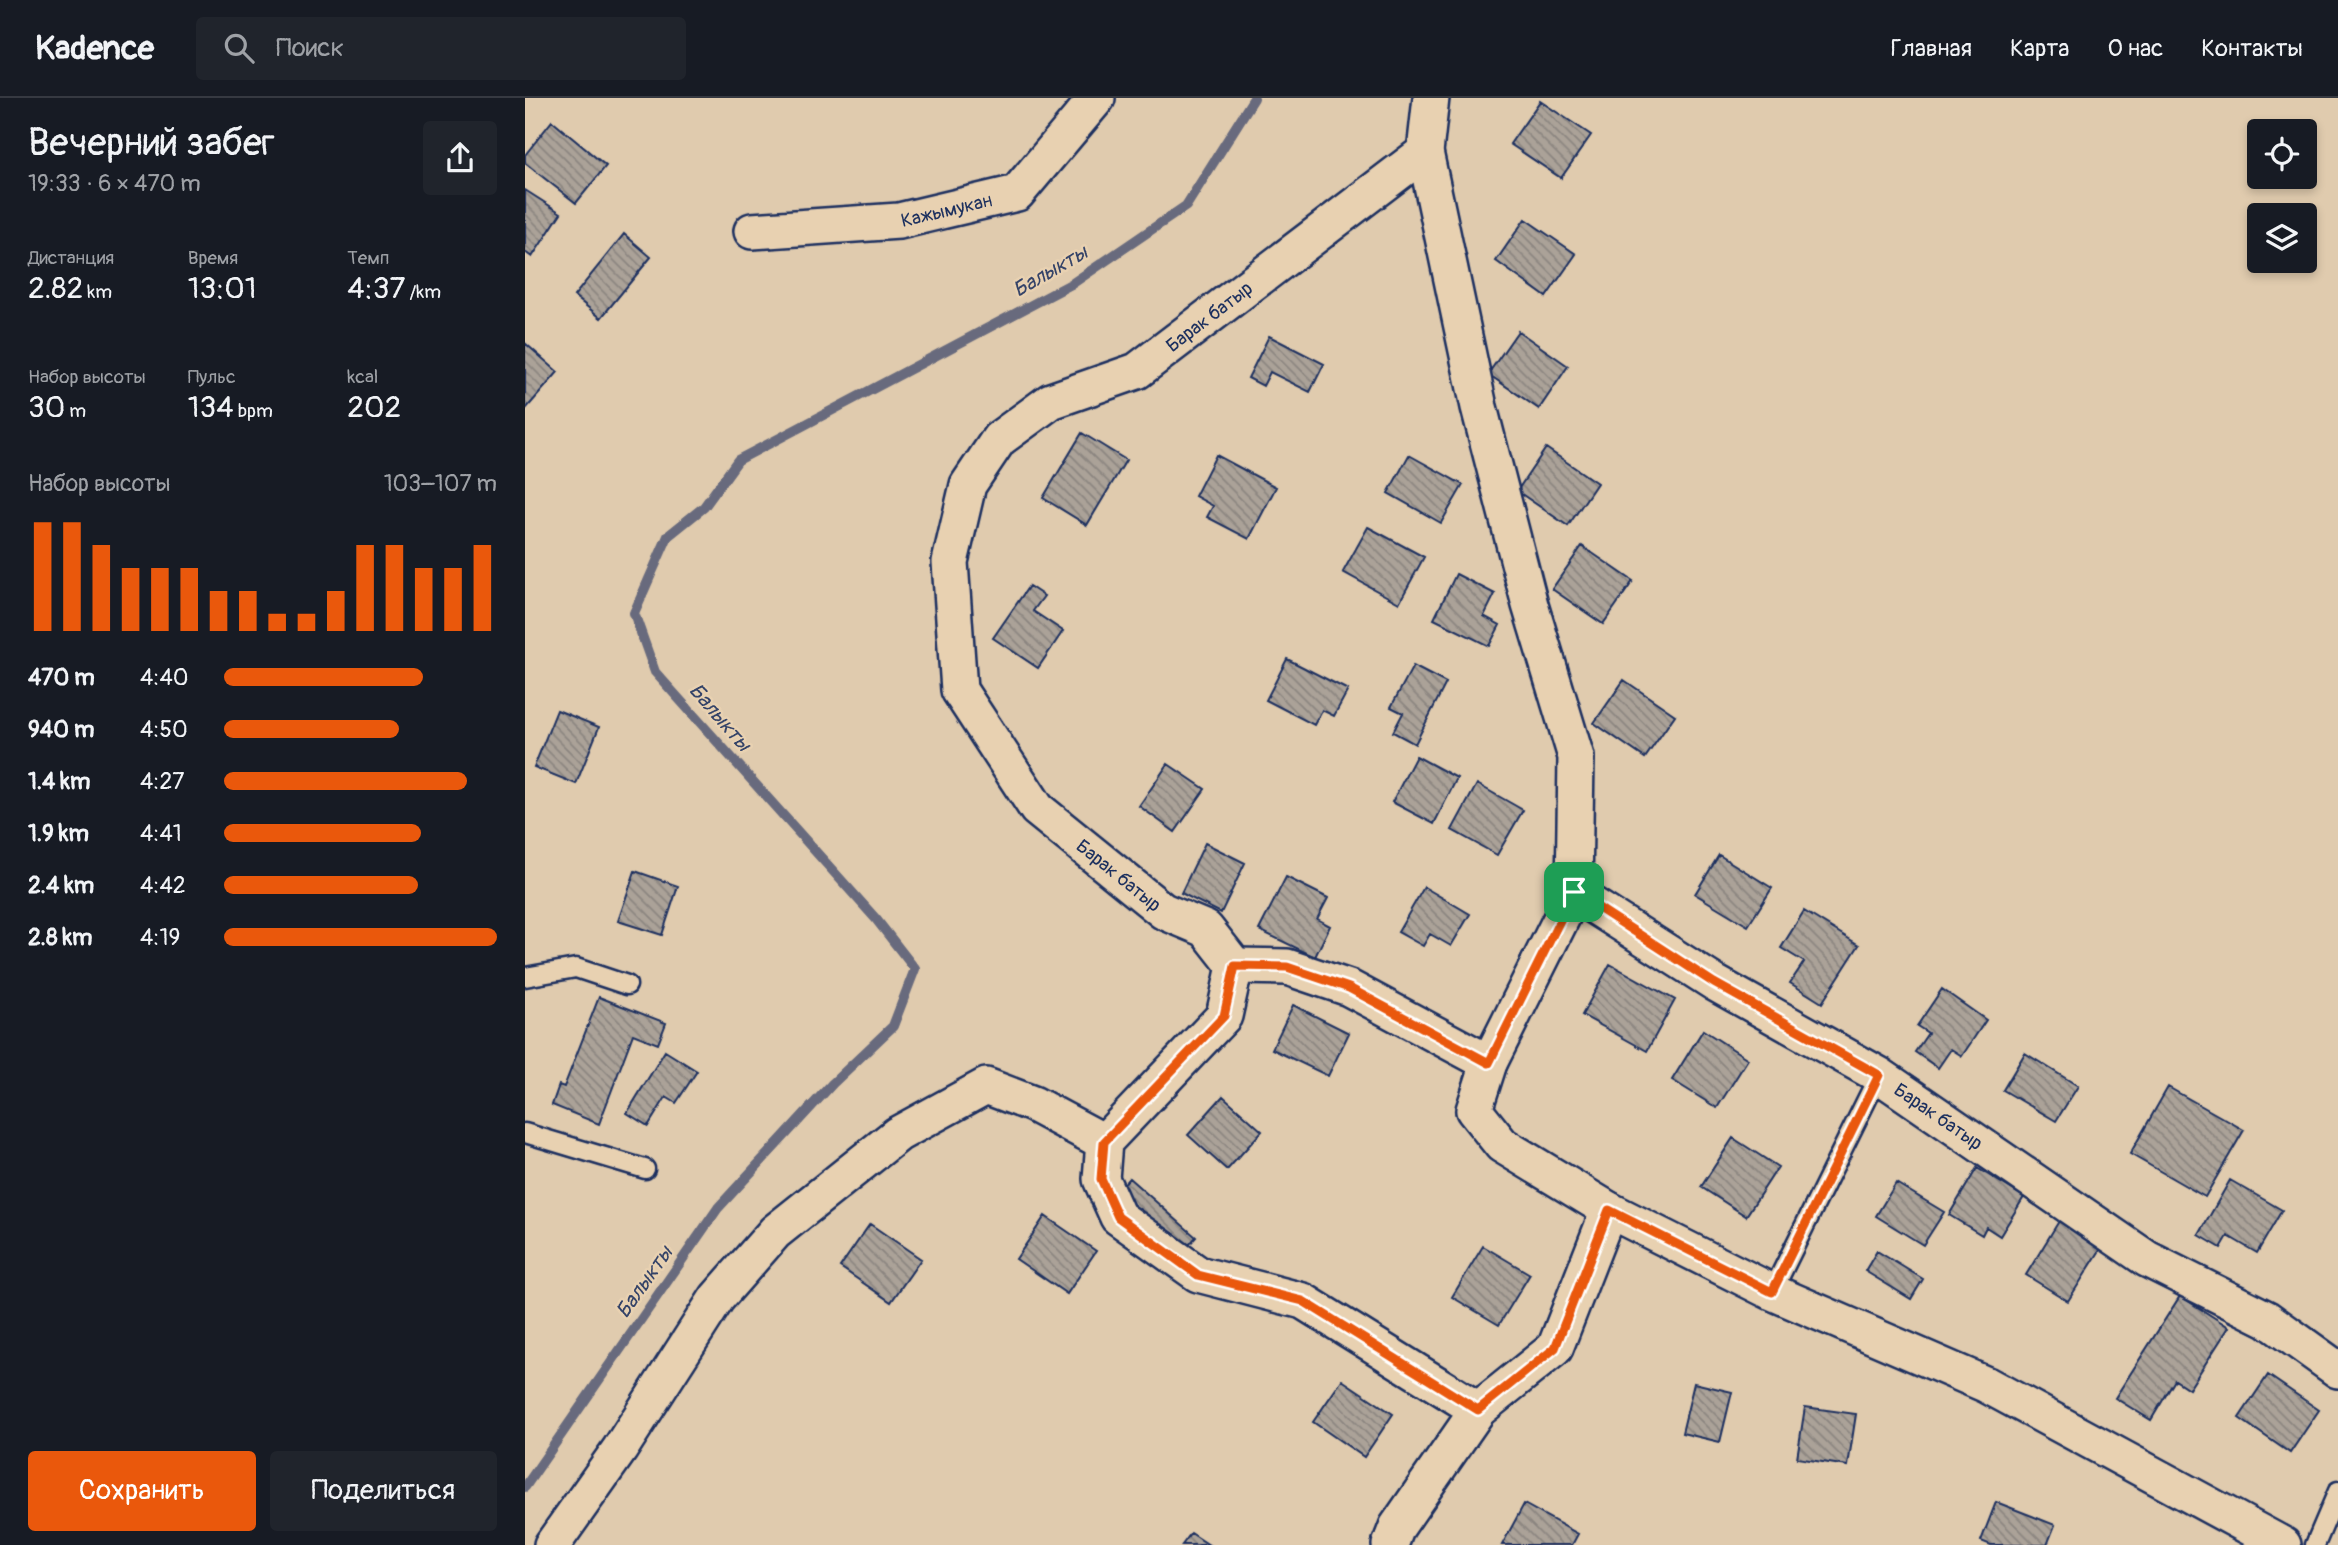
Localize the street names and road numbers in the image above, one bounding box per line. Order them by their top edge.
street label: Кажымукан [899,188,995,233]
street label: Барак батыр [1161,277,1258,358]
street label: Барак батыр [1071,834,1166,917]
street label: Барак батыр [1889,1078,1987,1156]

